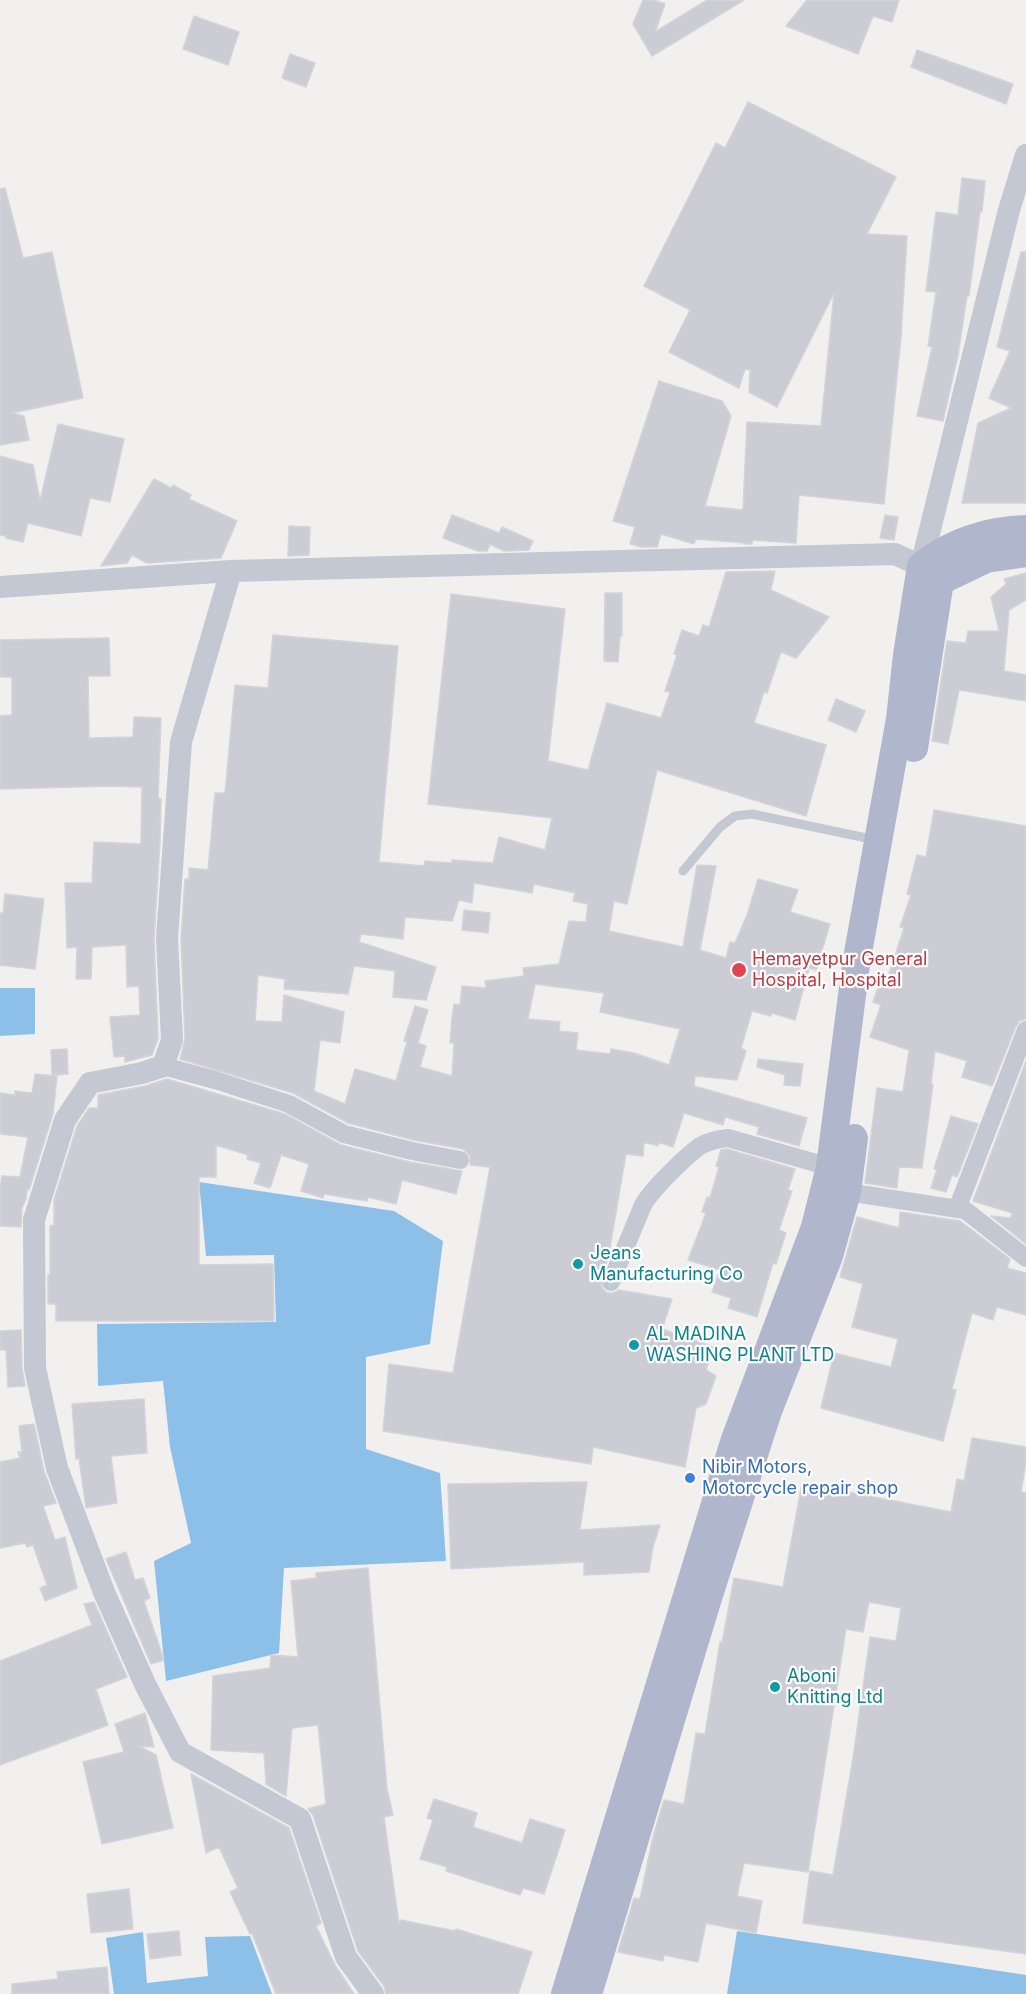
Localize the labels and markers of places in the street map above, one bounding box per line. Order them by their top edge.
place label: Hemayetpur General Hospital, Hospital [752,949,927,992]
marker: Hemayetpur General Hospital, Hospital [730,961,748,979]
place label: Jeans Manufacturing Co [590,1243,743,1286]
marker: Jeans Manufacturing Co [571,1257,585,1271]
place label: AL MADINA WASHING PLANT LTD [646,1324,834,1366]
marker: AL MADINA WASHING PLANT LTD [627,1338,641,1352]
place label: Nibir Motors, Motorcycle repair shop [702,1457,898,1500]
marker: Nibir Motors, Motorcycle repair shop [683,1471,697,1485]
place label: Aboni Knitting Ltd [787,1666,883,1708]
marker: Aboni Knitting Ltd [768,1680,782,1694]

